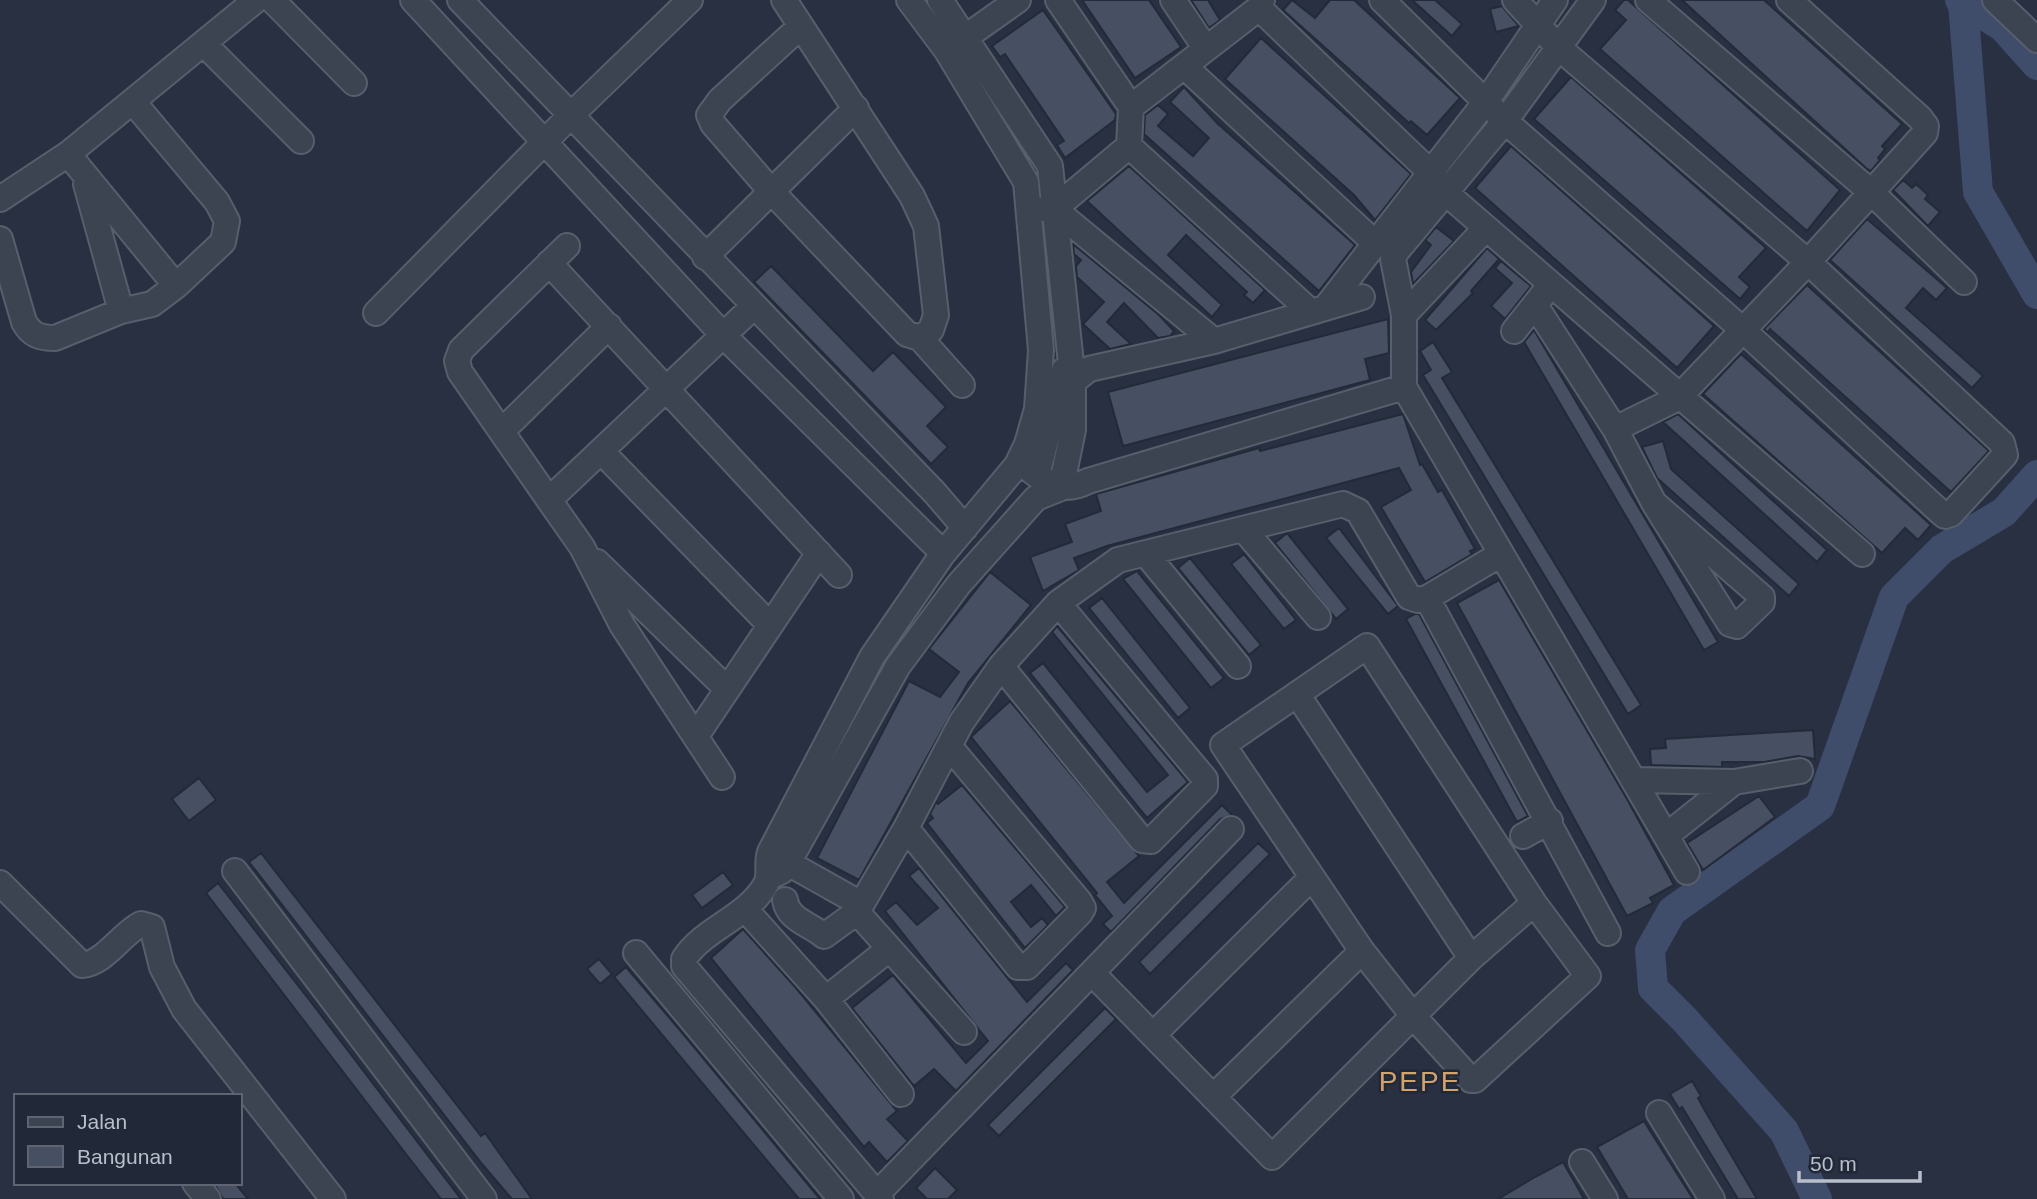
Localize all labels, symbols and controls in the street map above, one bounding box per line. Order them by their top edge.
district label: PEPE [1379,1066,1461,1097]
legend [14,1094,242,1185]
text: Jalan [77,1110,127,1133]
scale bar [1799,1140,1920,1184]
text: Bangunan [77,1145,173,1168]
text: 50 m [1810,1152,1857,1175]

